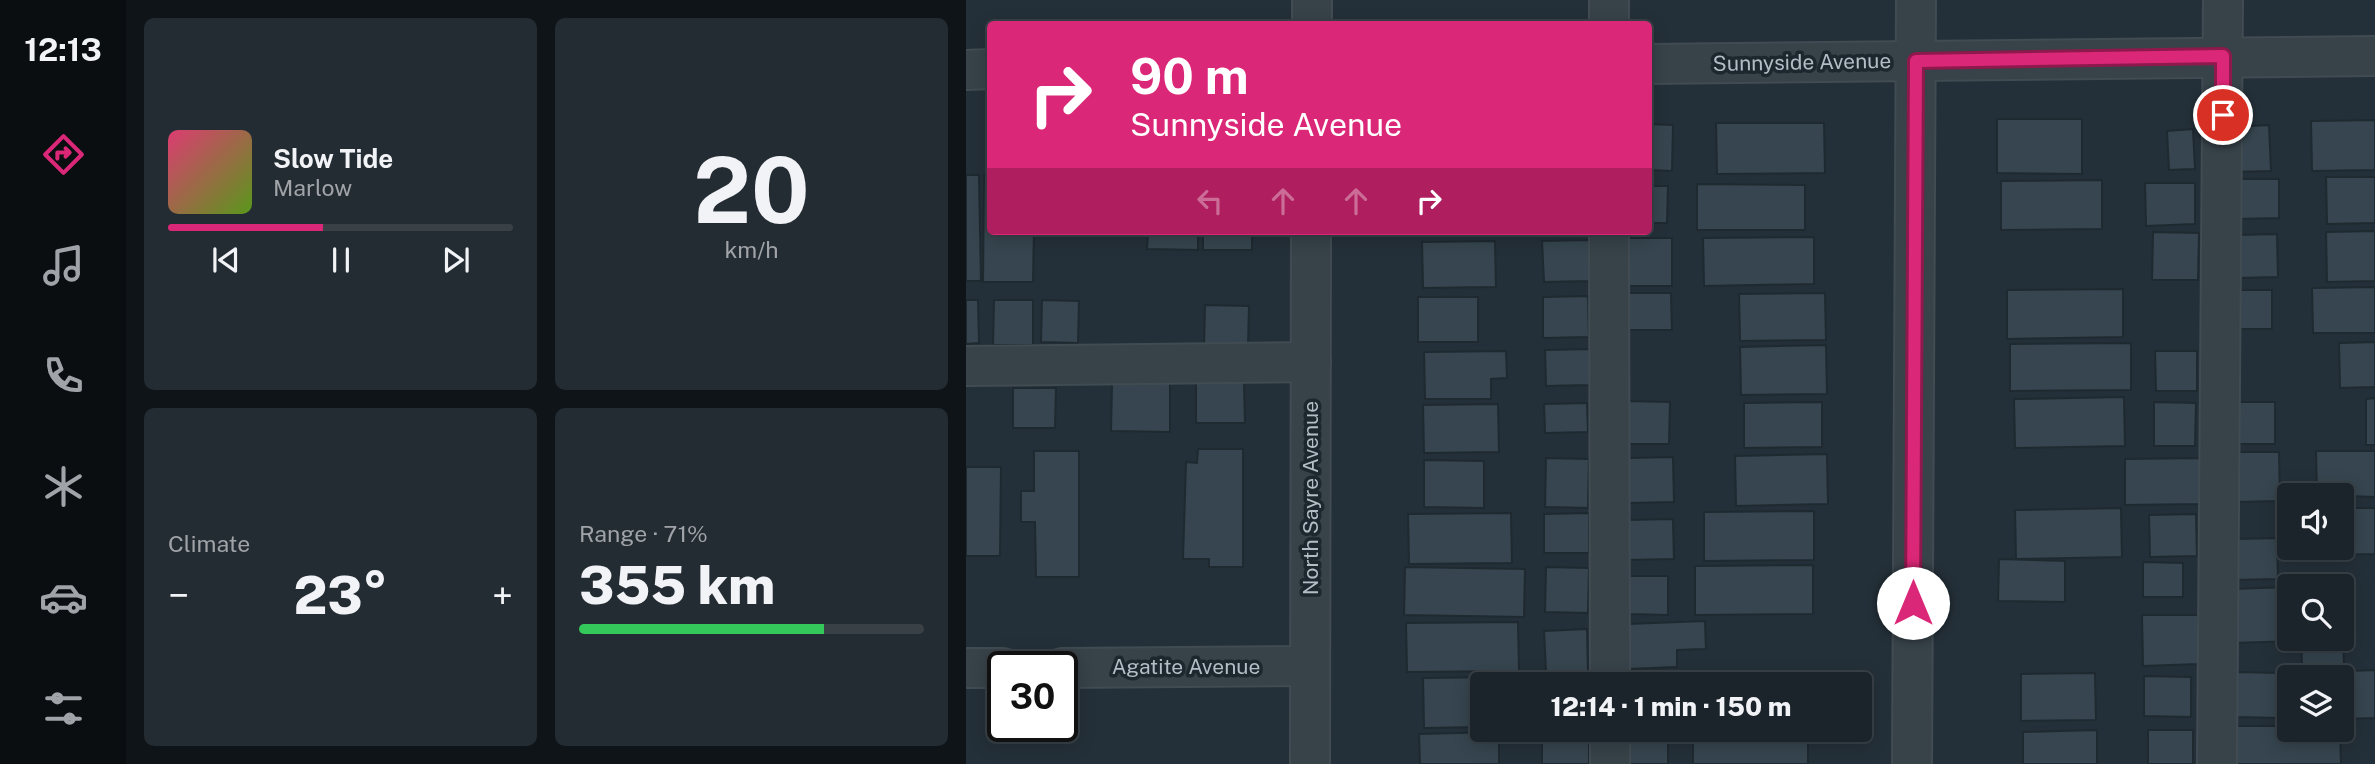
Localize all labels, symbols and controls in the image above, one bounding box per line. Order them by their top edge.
text: 12:13 [24,31,102,68]
text: 90 m [1130,47,1249,105]
street label: Sunnyside Avenue [1712,48,1892,76]
icon: right [1015,49,1106,140]
pin [2193,85,2253,145]
icon: arrive [2204,96,2242,134]
text: Sunnyside Avenue [1130,106,1402,143]
icon: directions [39,130,88,179]
text: 20 [693,137,810,243]
text: Slow Tide [273,143,393,174]
text: Marlow [273,174,352,201]
icon: left [1191,182,1229,220]
icon: ahead [1264,182,1302,220]
icon: ahead [1337,182,1375,220]
icon: right [1410,182,1448,220]
text: km/h [724,236,779,263]
icon: music [39,241,88,290]
icon: previous [207,241,245,279]
icon: pause [322,241,360,279]
icon: next [437,241,475,279]
icon: phone [39,351,88,400]
street label: North Sayre Avenue [1298,401,1323,595]
icon: climate [39,462,88,511]
map controls [2277,483,2354,742]
button: sound [2277,483,2354,560]
text: Range · 71% [579,520,708,547]
text: Climate [168,530,250,557]
text: 355 km [579,555,775,616]
text: 23° [293,565,388,626]
position arrow [1876,566,1950,640]
icon: car [39,573,88,622]
text: − [168,573,189,618]
text: + [492,573,513,618]
button: search [2277,574,2354,651]
speed limit sign: 30 [987,651,1078,742]
street label: Agatite Avenue [1112,654,1260,679]
button: layers [2277,665,2354,742]
icon: filters [39,684,88,733]
text: 12:14 · 1 min · 150 m [1551,691,1791,722]

